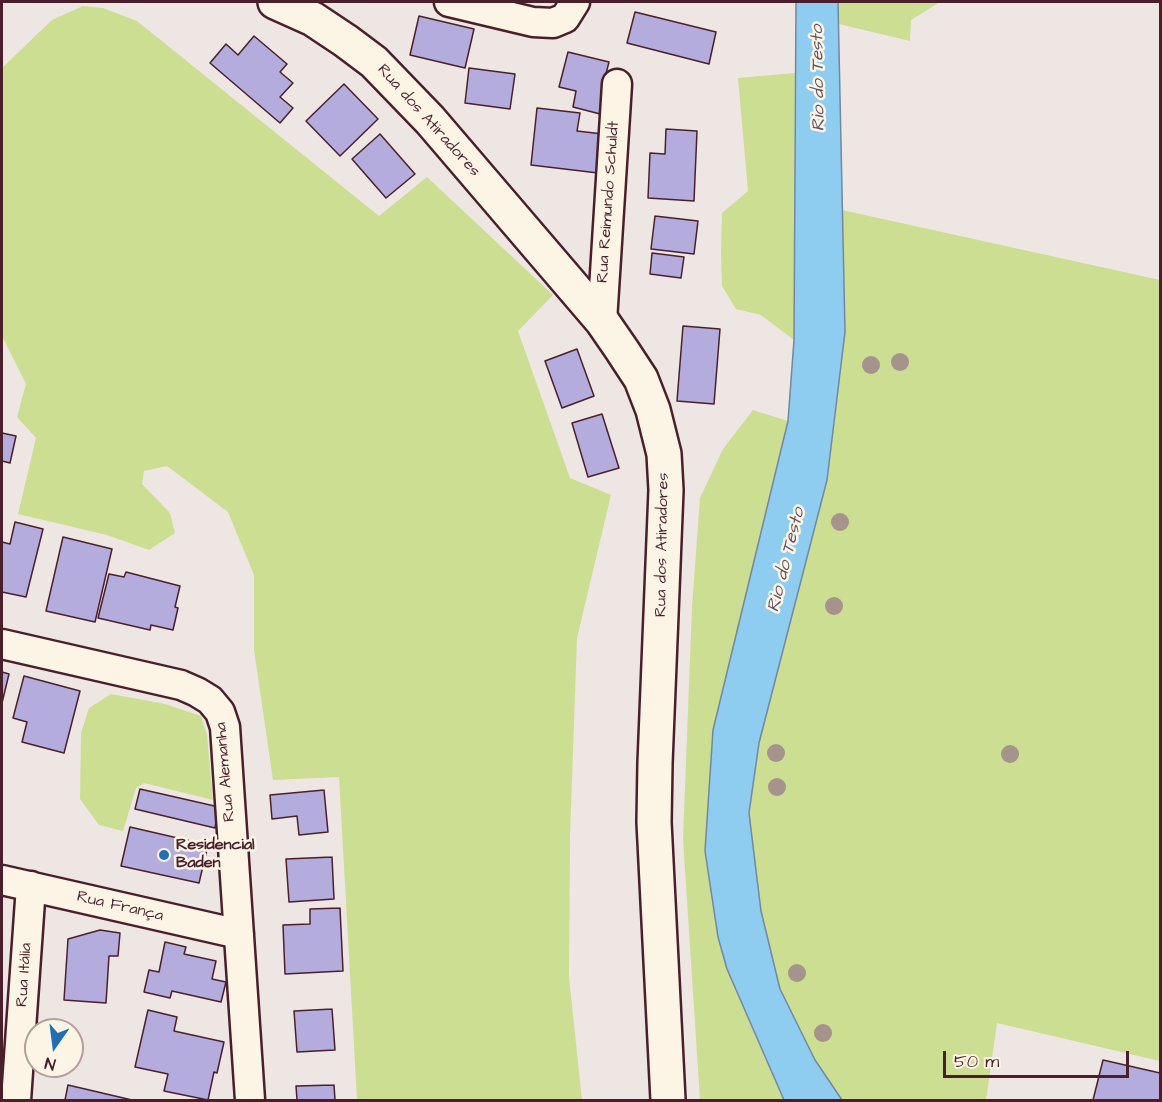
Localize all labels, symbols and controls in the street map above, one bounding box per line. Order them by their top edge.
water label: Rio do Testo [807,24,831,132]
street label: Rua dos Atiradores [373,61,483,181]
street label: Rua Reimundo Schuldt [594,120,624,284]
street label: Rua dos Atiradores [652,473,674,617]
water label: Rio do Testo [764,506,810,614]
street label: Rua Alemanha [212,721,240,823]
place label: Residencial Baden [176,836,255,874]
marker: Residencial Baden [157,848,171,862]
street label: Rua França [75,888,165,926]
street label: Rua Itália [13,942,37,1008]
north arrow [24,1018,84,1078]
scale bar [946,1039,1132,1077]
text: 50 m [954,1049,999,1074]
text: N [43,1052,58,1075]

